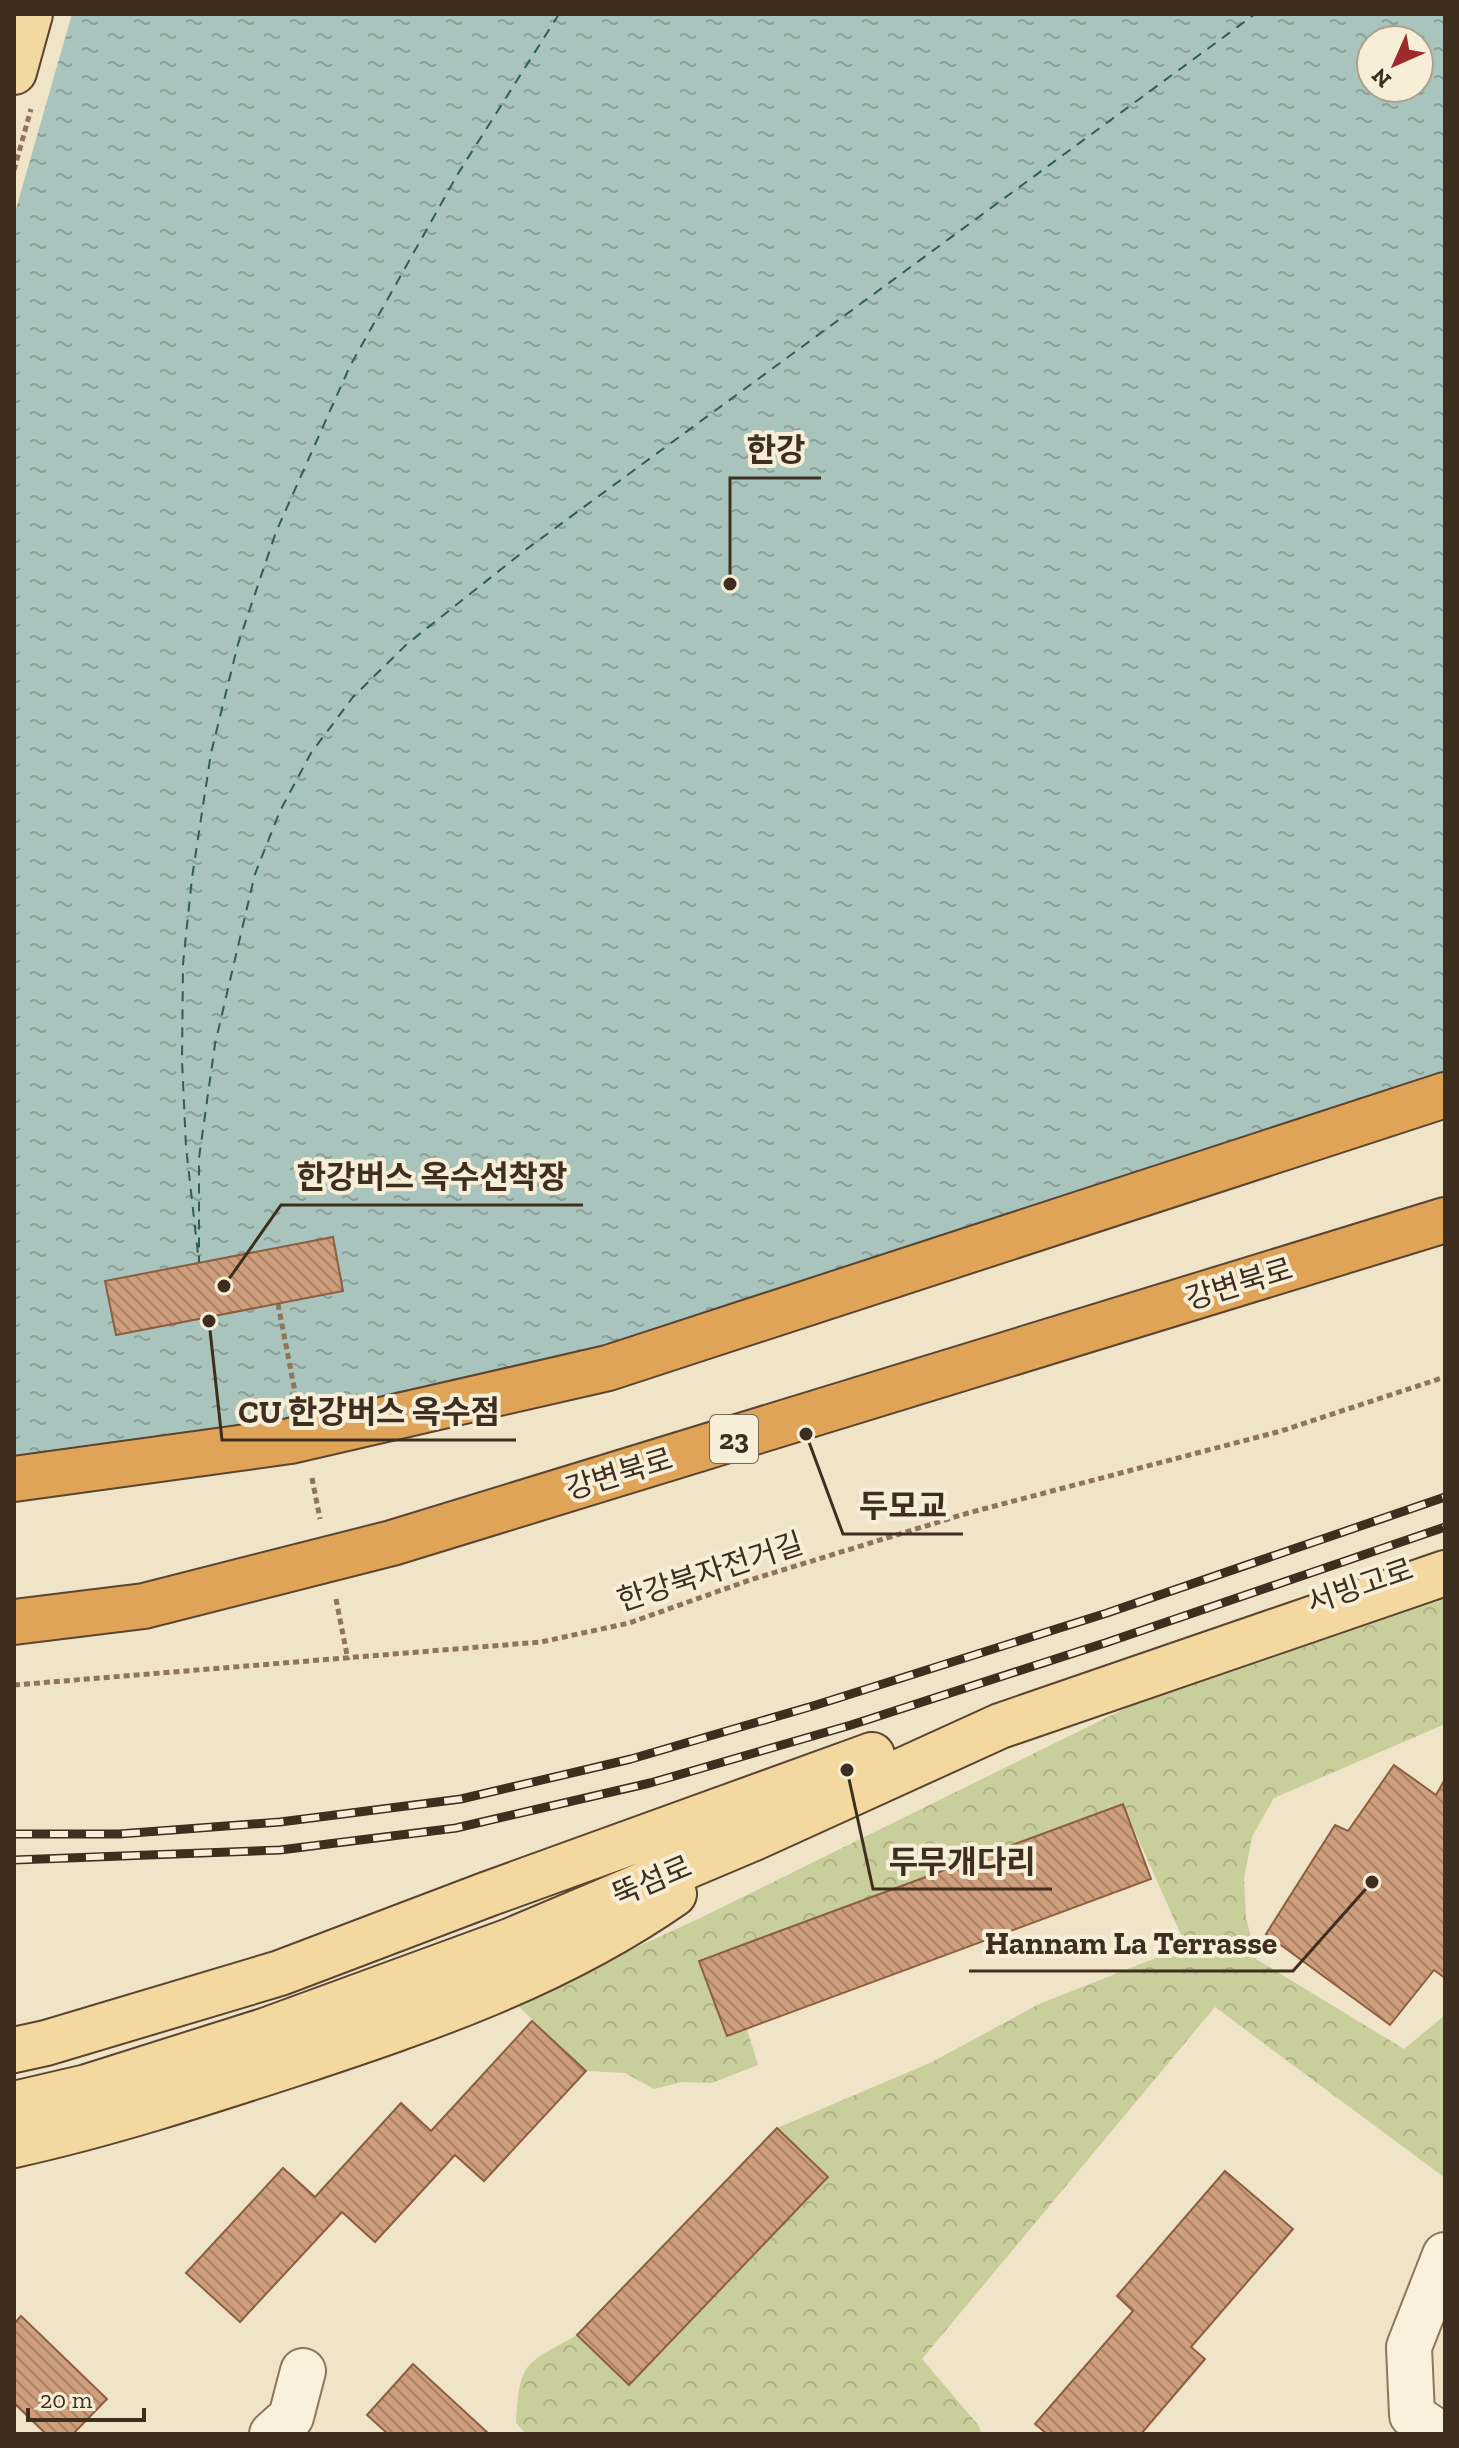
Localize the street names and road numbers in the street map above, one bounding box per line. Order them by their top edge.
street label: 강변북로 [1181,1251,1297,1317]
road number: 23 [710,1415,758,1463]
street label: 강변북로 [561,1441,677,1507]
street label: 한강북자전거길 [613,1525,807,1619]
street label: 서빙고로 [1302,1551,1418,1621]
street label: 뚝섬로 [607,1848,697,1914]

